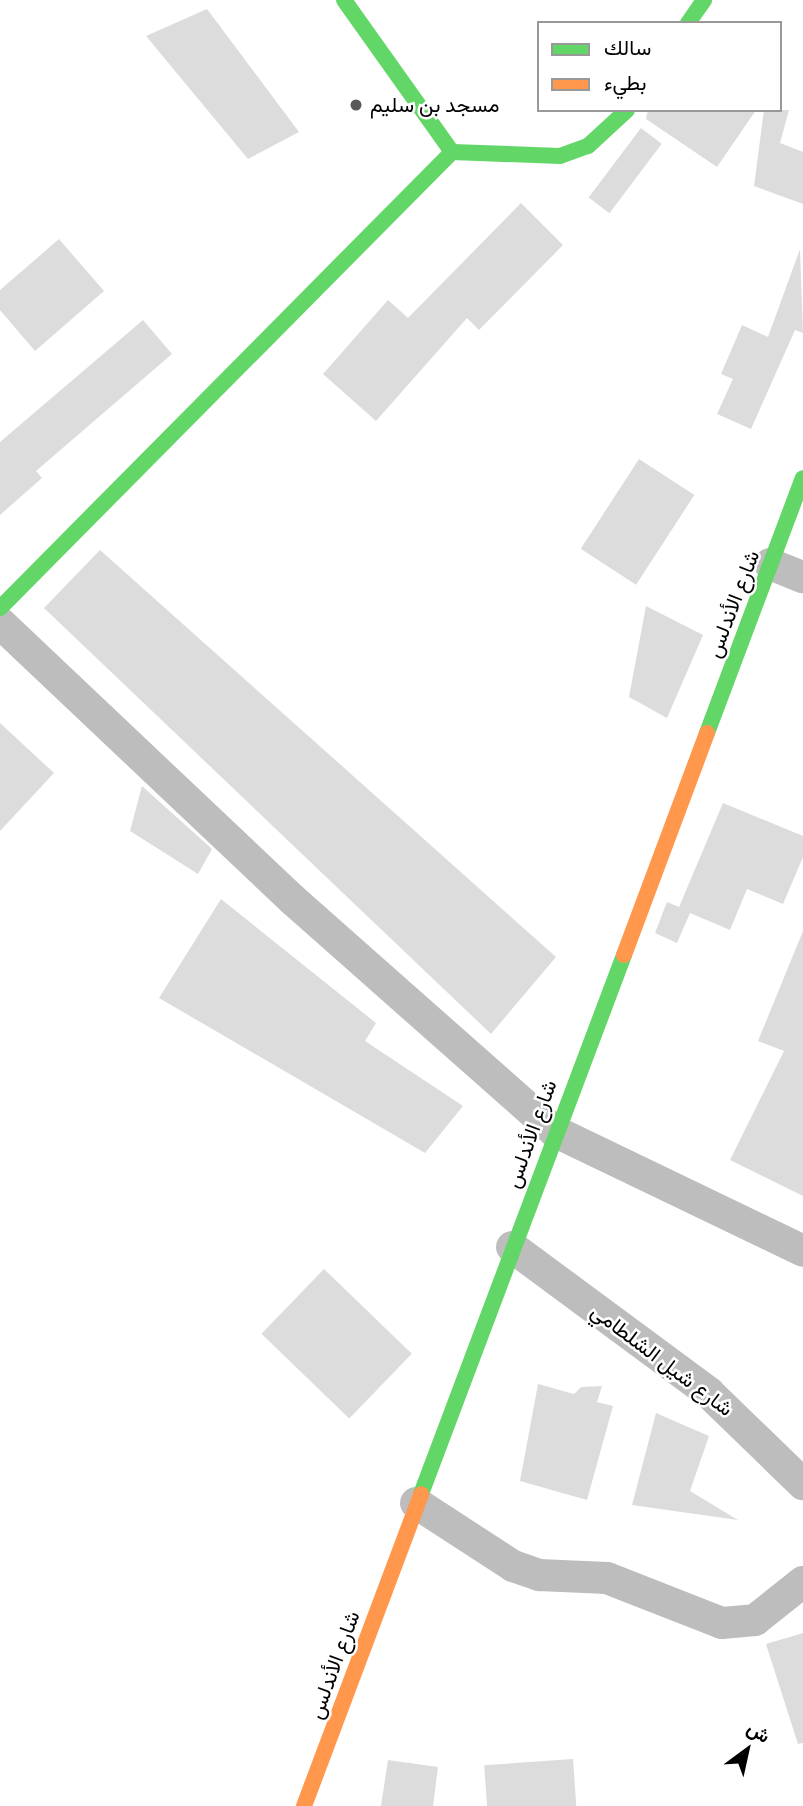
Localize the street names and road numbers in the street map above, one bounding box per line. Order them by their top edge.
street label: شارع الأندلس [701,547,765,661]
street label: شارع الأندلس [500,1077,562,1191]
street label: شارع شيل الشلطامي [586,1298,738,1422]
street label: شارع الأندلس [303,1608,365,1722]

